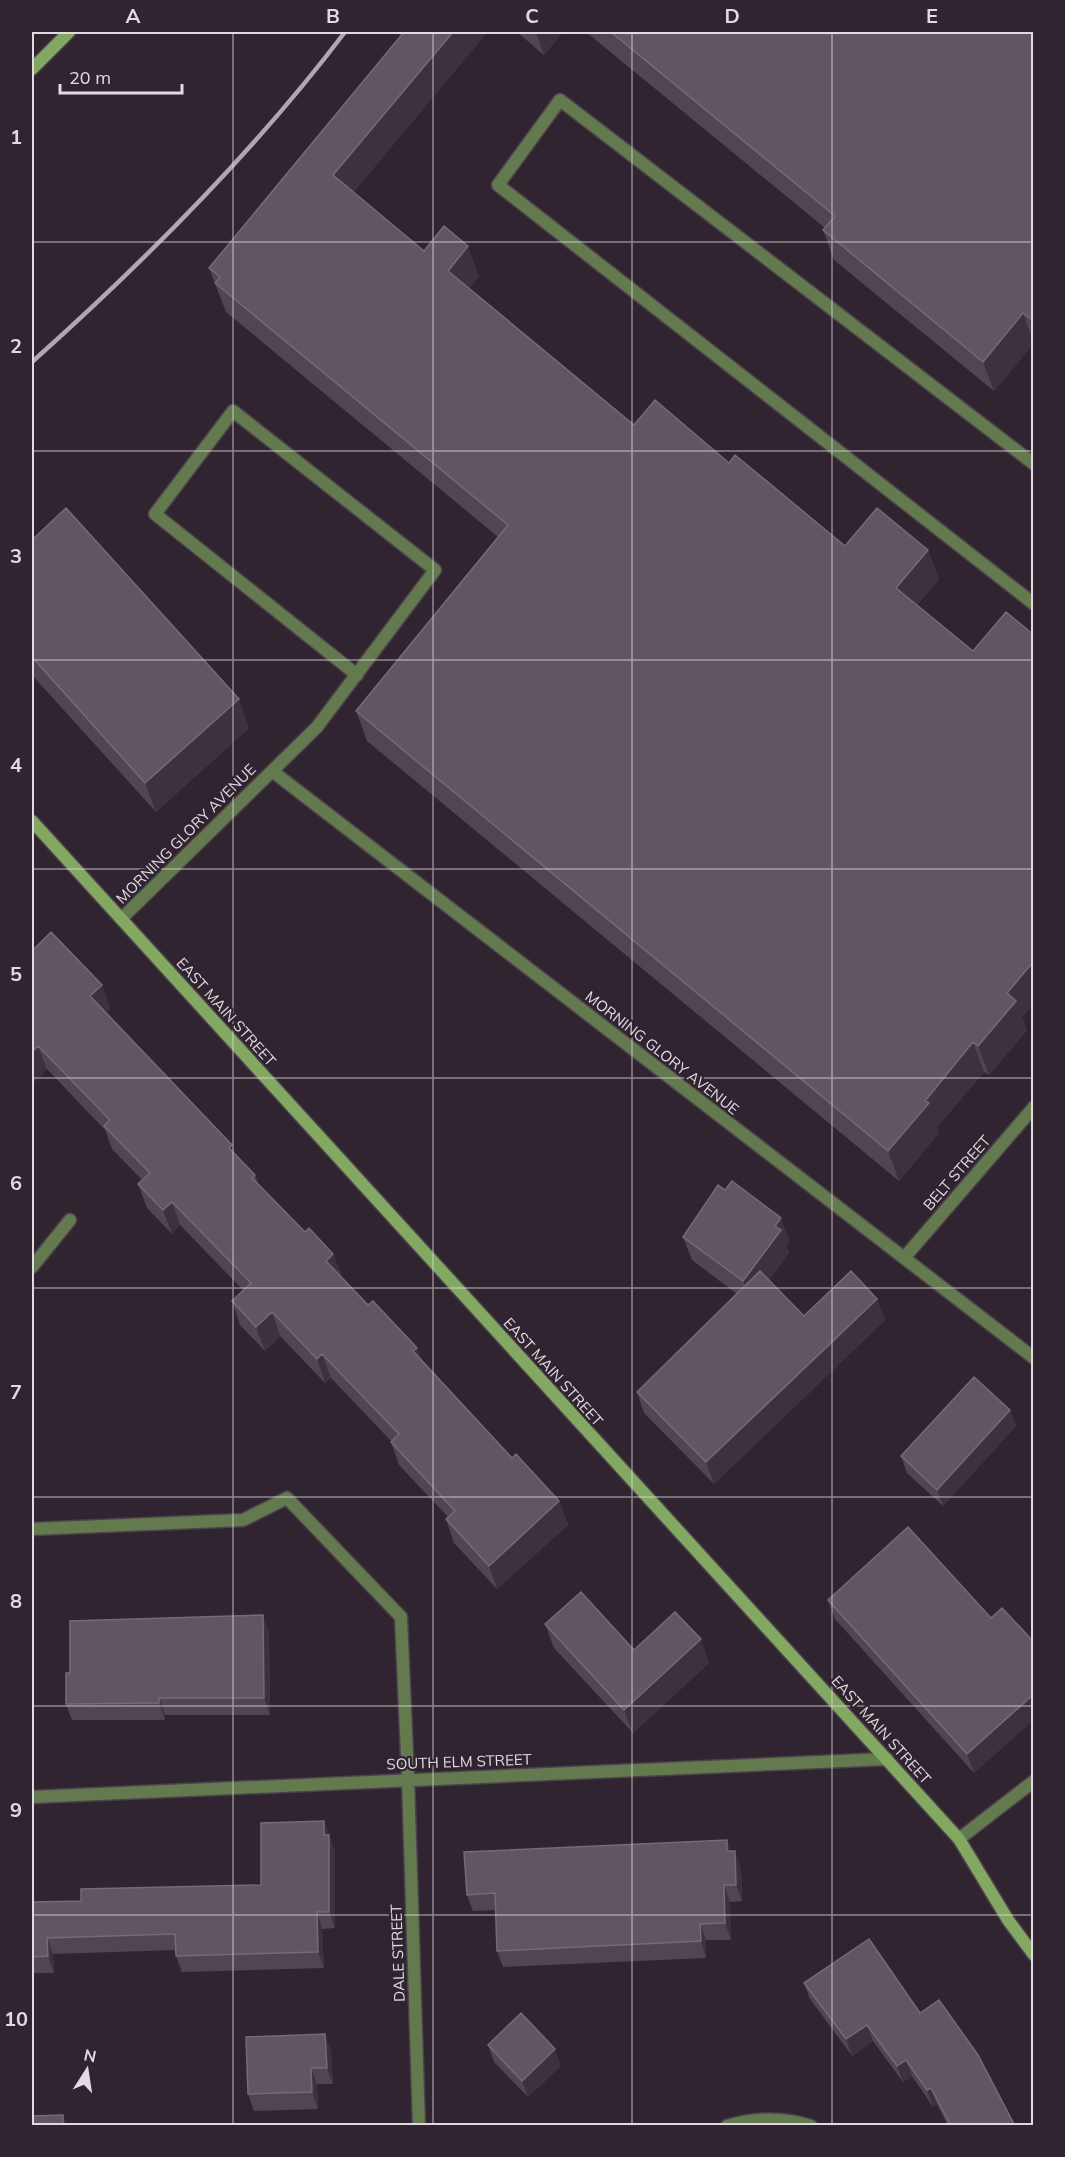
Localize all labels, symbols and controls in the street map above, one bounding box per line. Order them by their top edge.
text: A [126,3,141,28]
text: B [326,3,340,28]
text: C [525,3,539,28]
text: D [724,3,740,28]
text: E [926,3,938,28]
scale bar [60,57,182,95]
text: 20 m [69,66,111,89]
text: 1 [10,124,22,149]
text: 2 [10,333,22,358]
text: 3 [10,543,22,568]
text: 4 [10,752,22,777]
street label: MORNING GLORY AVENUE [112,760,260,908]
street label: EAST MAIN STREET [173,953,280,1070]
text: 5 [10,961,22,986]
street label: MORNING GLORY AVENUE [582,987,743,1119]
street label: BELT STREET [919,1131,994,1214]
text: 6 [10,1170,22,1195]
street label: EAST MAIN STREET [500,1313,607,1430]
text: 7 [10,1379,22,1404]
text: 8 [10,1588,22,1613]
street label: EAST MAIN STREET [828,1671,935,1788]
street label: SOUTH ELM STREET [386,1749,532,1774]
text: 9 [10,1797,22,1822]
street label: DALE STREET [386,1904,409,2002]
text: 10 [4,2006,28,2031]
north arrow [57,2040,117,2100]
text: N [82,2044,98,2066]

